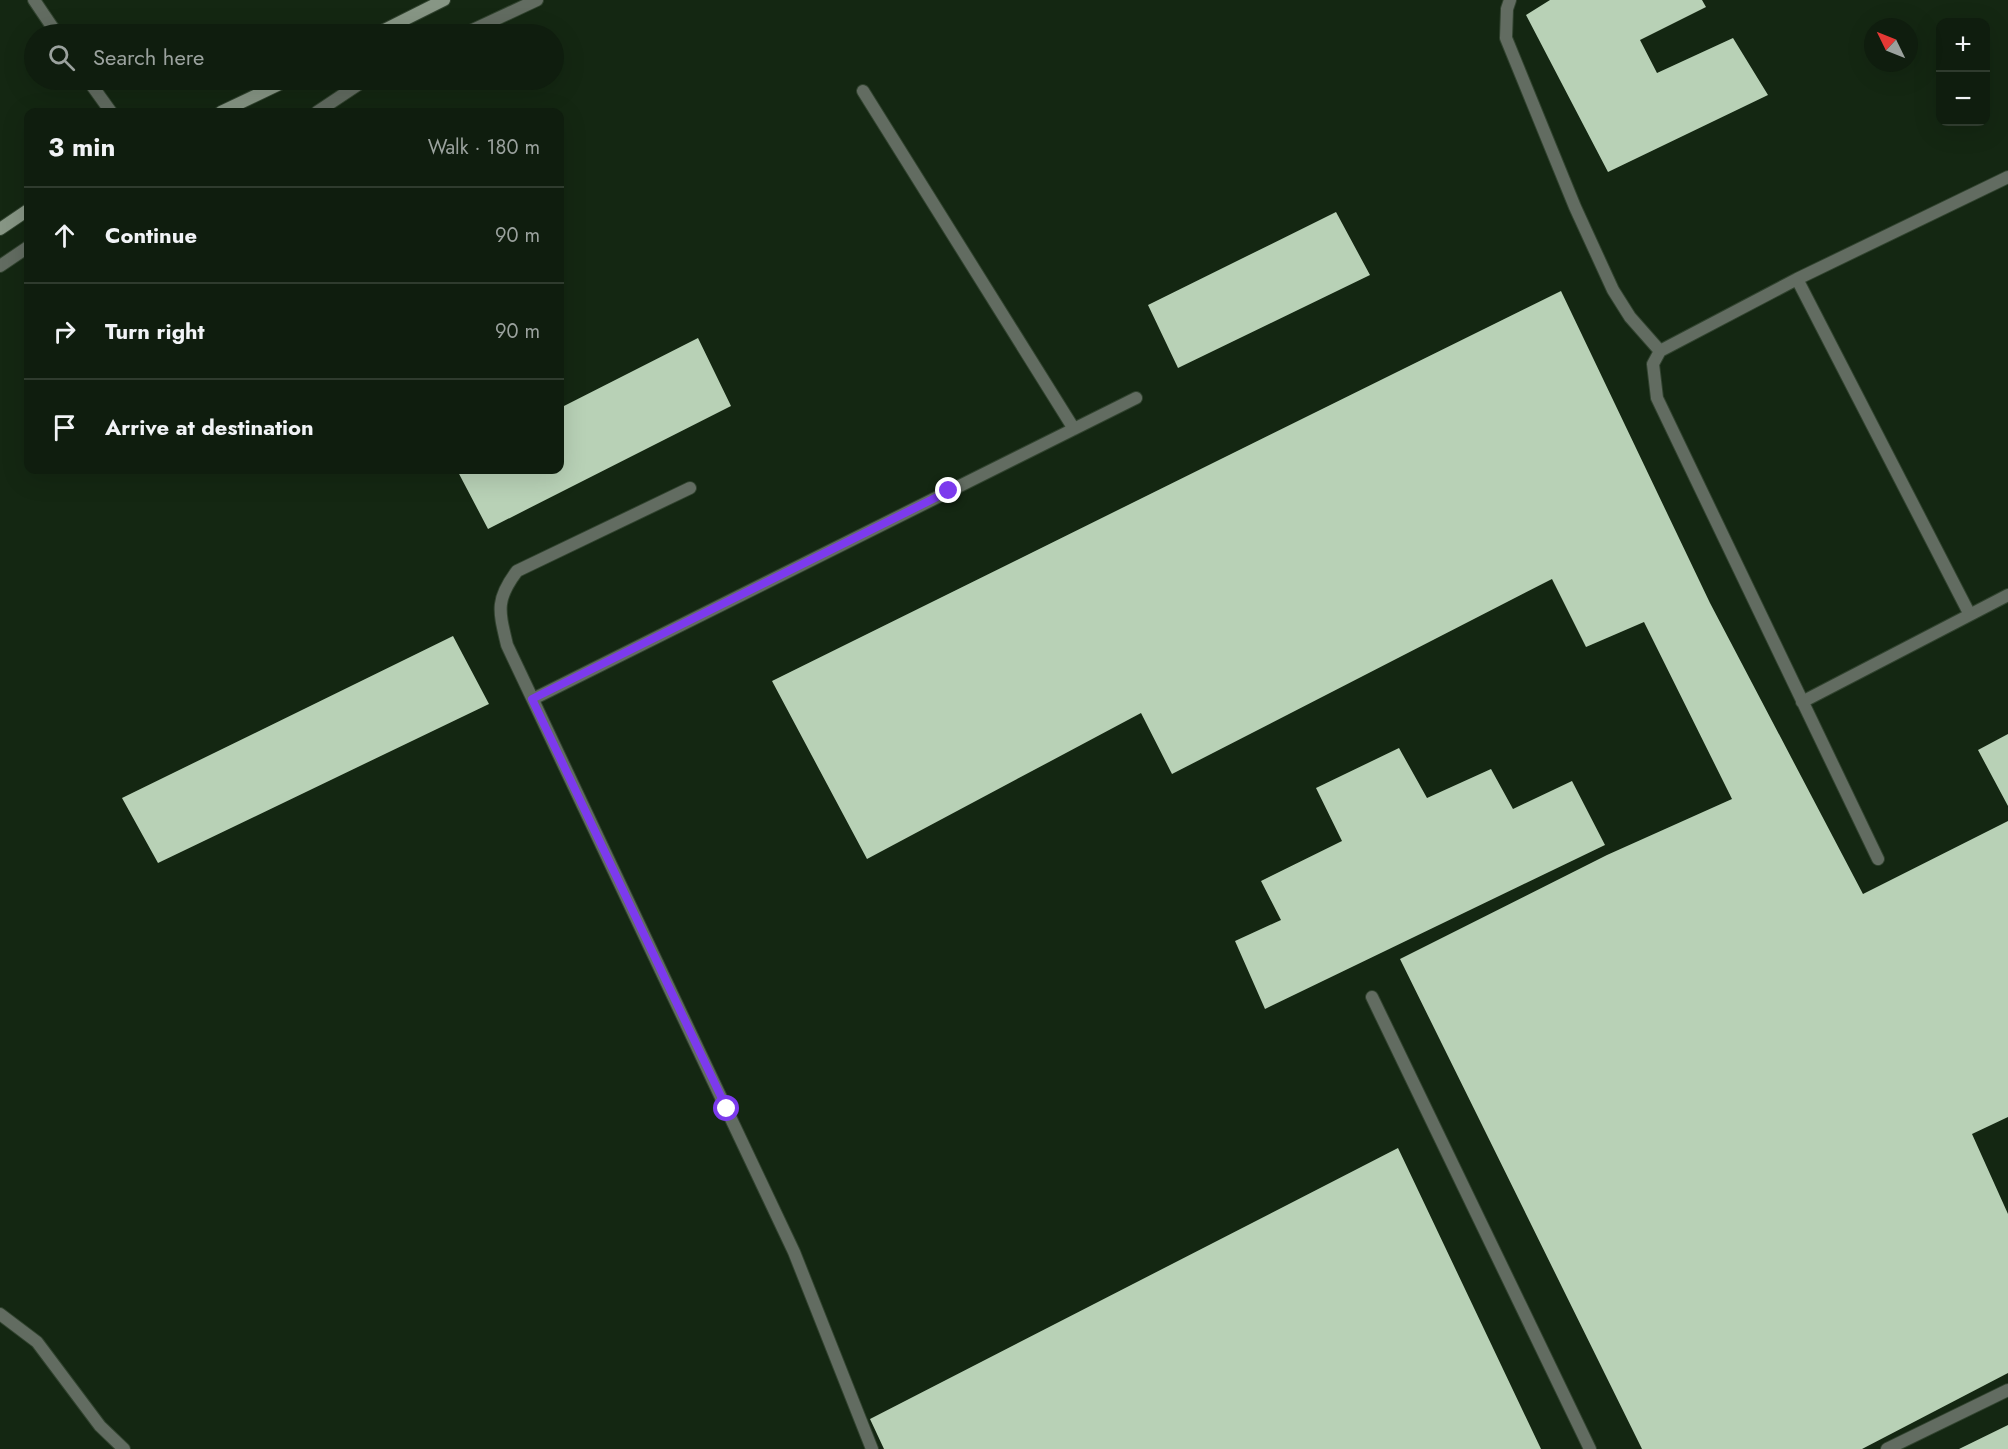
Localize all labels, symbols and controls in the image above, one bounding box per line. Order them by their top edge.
north arrow [1864,18,1918,72]
map controls [1936,18,1990,126]
button: + [1936,18,1990,72]
search box [24,24,564,90]
icon: search [45,41,78,74]
text: Search here [93,41,204,73]
button: − [1936,72,1990,126]
text: 3 min [48,128,115,166]
text: Walk · 180 m [428,133,540,162]
icon: ahead [48,219,81,252]
text: Continue [105,219,197,251]
text: 90 m [495,221,540,250]
icon: right [48,315,81,348]
text: Turn right [105,315,205,347]
text: 90 m [495,317,540,346]
icon: arrive [48,411,81,444]
text: Arrive at destination [105,411,314,443]
route end [935,477,961,503]
route start [713,1095,739,1121]

